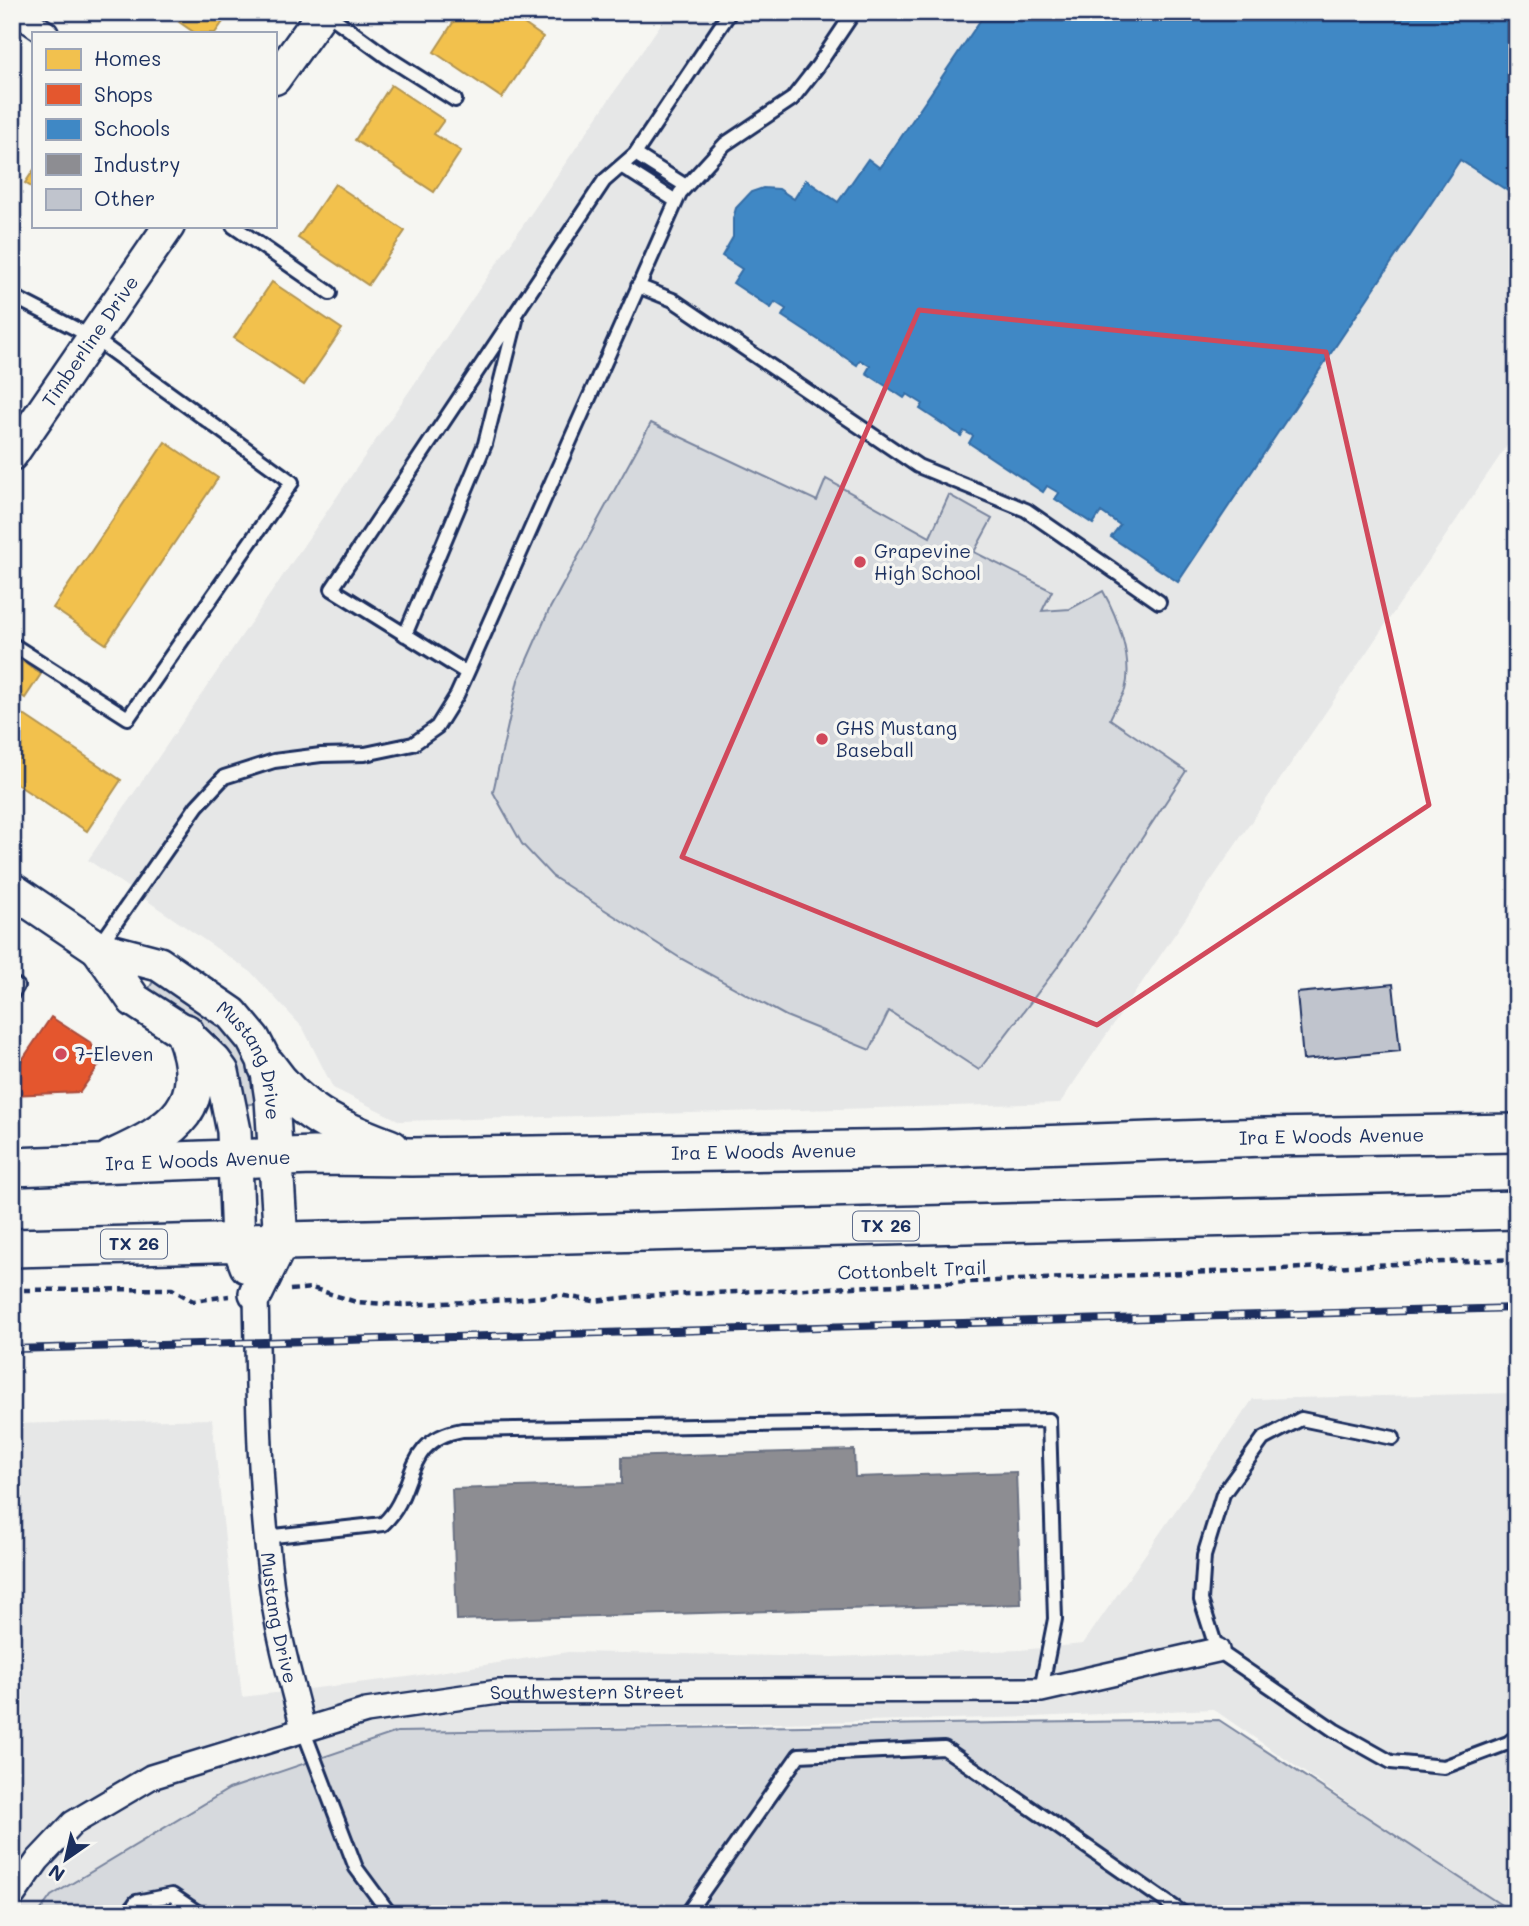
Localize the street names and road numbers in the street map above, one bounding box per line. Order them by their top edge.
street label: Timberline Drive [36,270,144,412]
street label: Mustang Drive [212,994,286,1120]
street label: Ira E Woods Avenue [1238,1121,1424,1150]
street label: Ira E Woods Avenue [671,1137,857,1165]
street label: Ira E Woods Avenue [105,1144,291,1176]
road number: TX 26 [853,1212,919,1240]
road number: TX 26 [101,1230,167,1259]
street label: Cottonbelt Trail [837,1254,987,1285]
street label: Mustang Drive [256,1551,304,1686]
street label: Southwestern Street [488,1678,684,1705]

